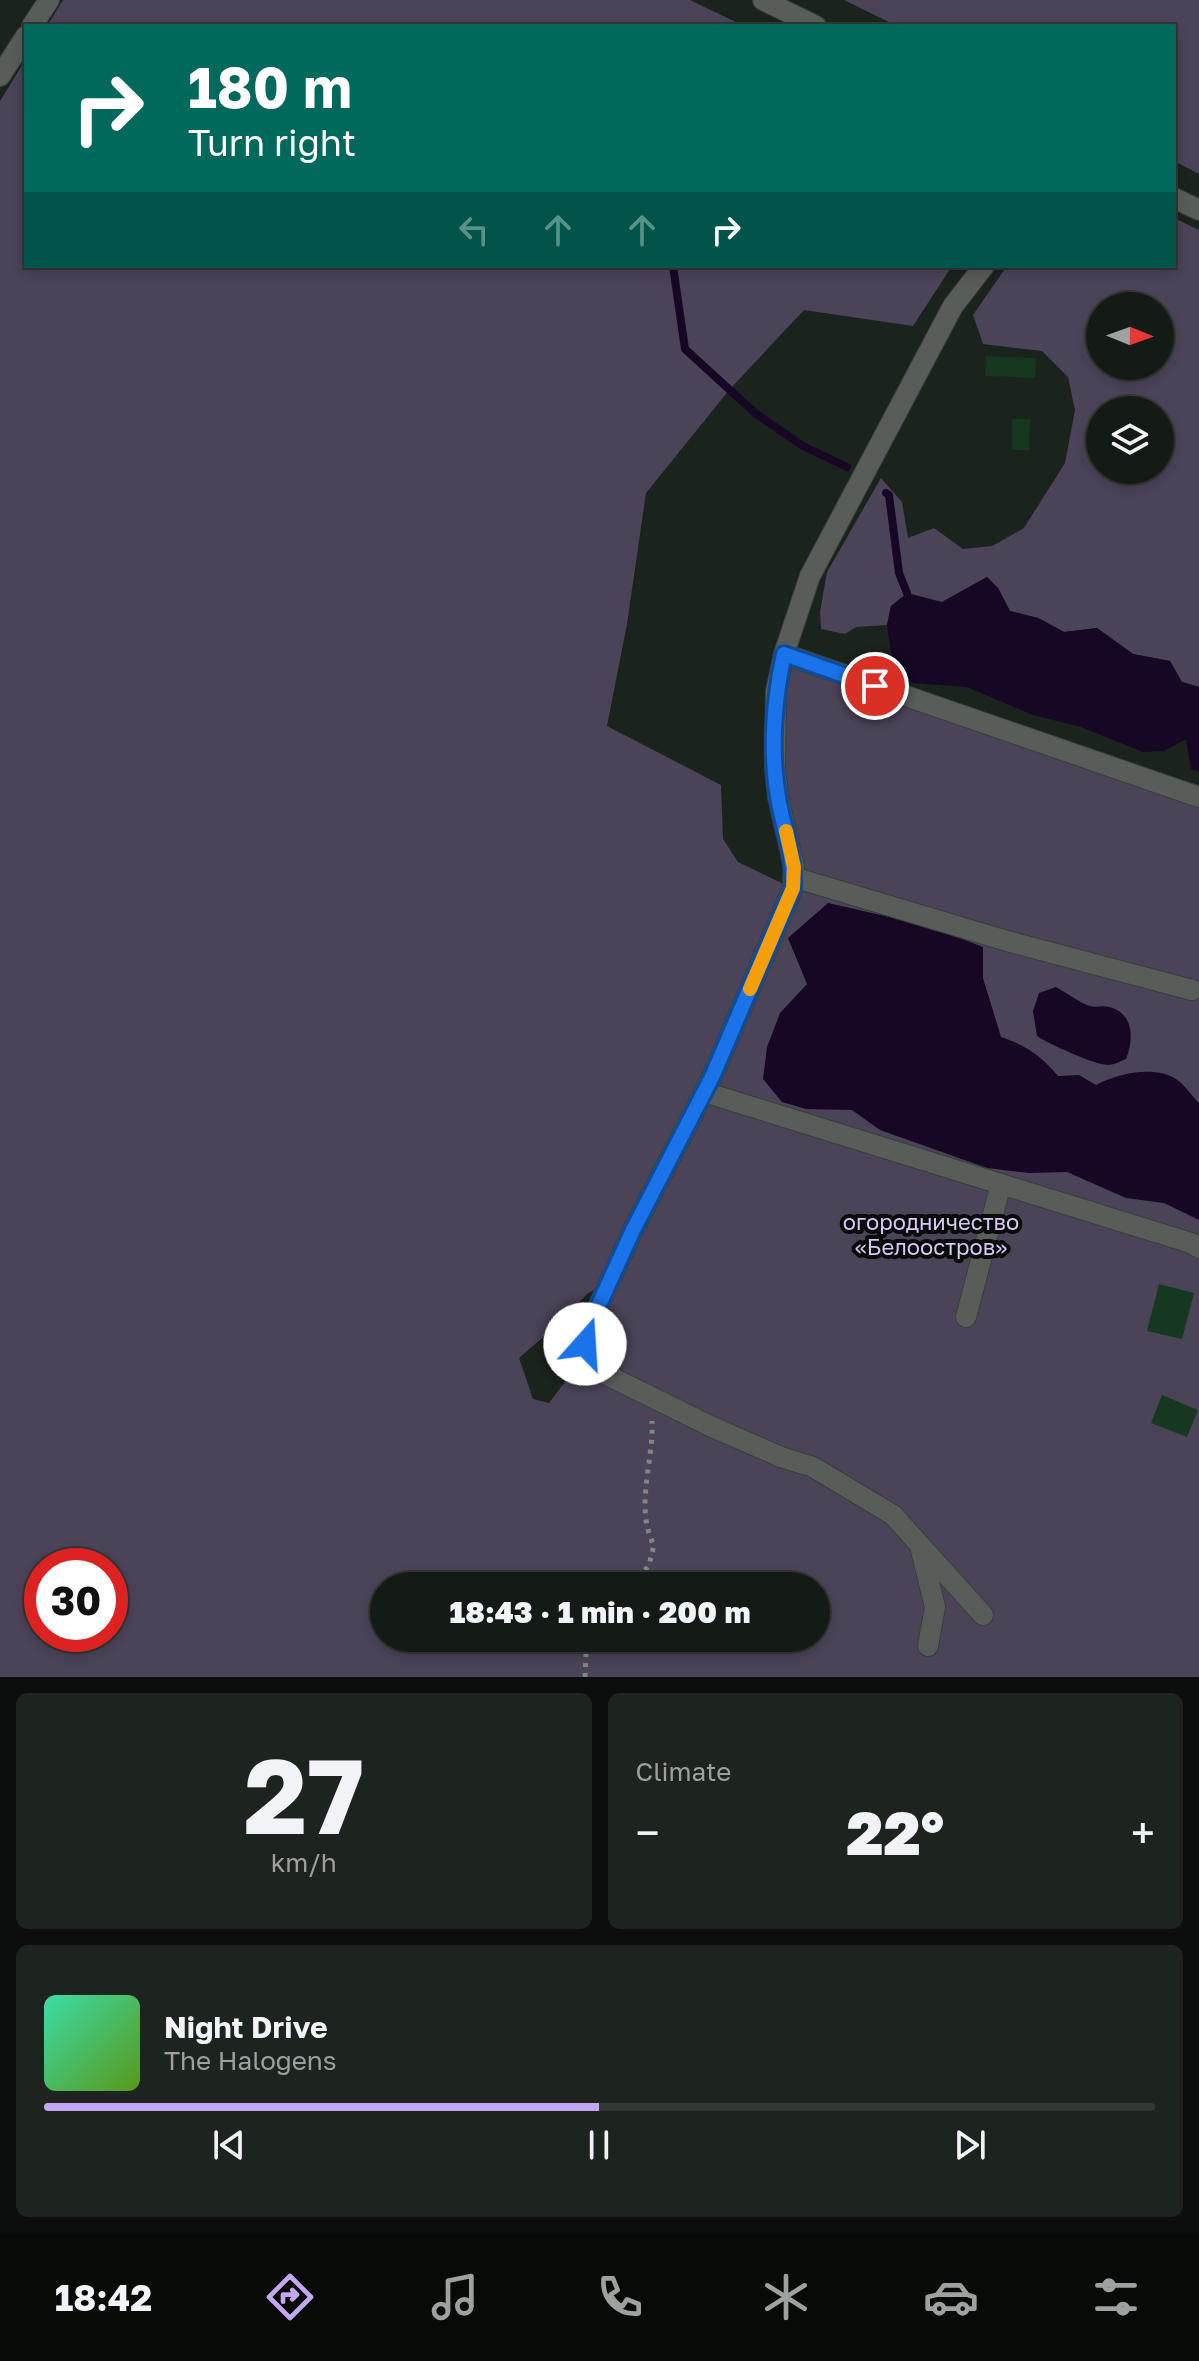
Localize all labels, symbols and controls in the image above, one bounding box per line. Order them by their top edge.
text: 180 m [188,53,352,120]
icon: right [56,56,160,160]
text: Turn right [188,121,356,164]
icon: left [452,208,496,252]
icon: ahead [536,208,580,252]
icon: ahead [620,208,664,252]
icon: right [704,208,748,252]
north arrow [1086,292,1174,380]
map controls [1086,292,1174,484]
button: layers [1086,396,1174,484]
pin [841,652,909,720]
icon: arrive [853,664,897,708]
park label: огородничество «Белоостров» [843,1208,1019,1260]
position arrow [543,1302,627,1386]
speed limit sign: 30 [24,1548,128,1652]
text: 18:43 · 1 min · 200 m [449,1594,751,1630]
text: 27 [244,1732,364,1857]
text: Climate [636,1756,731,1787]
text: 22° [846,1796,944,1868]
text: − [636,1806,660,1859]
text: + [1131,1806,1155,1859]
text: km/h [271,1847,337,1878]
text: Night Drive [164,2009,328,2045]
text: The Halogens [164,2045,337,2076]
icon: previous [207,2123,251,2167]
icon: pause [577,2123,621,2167]
icon: next [948,2123,992,2167]
icon: directions [262,2269,318,2325]
icon: music [427,2269,483,2325]
icon: phone [592,2269,648,2325]
icon: climate [758,2269,814,2325]
icon: car [923,2269,979,2325]
icon: filters [1088,2269,1144,2325]
text: 18:42 [55,2276,152,2319]

